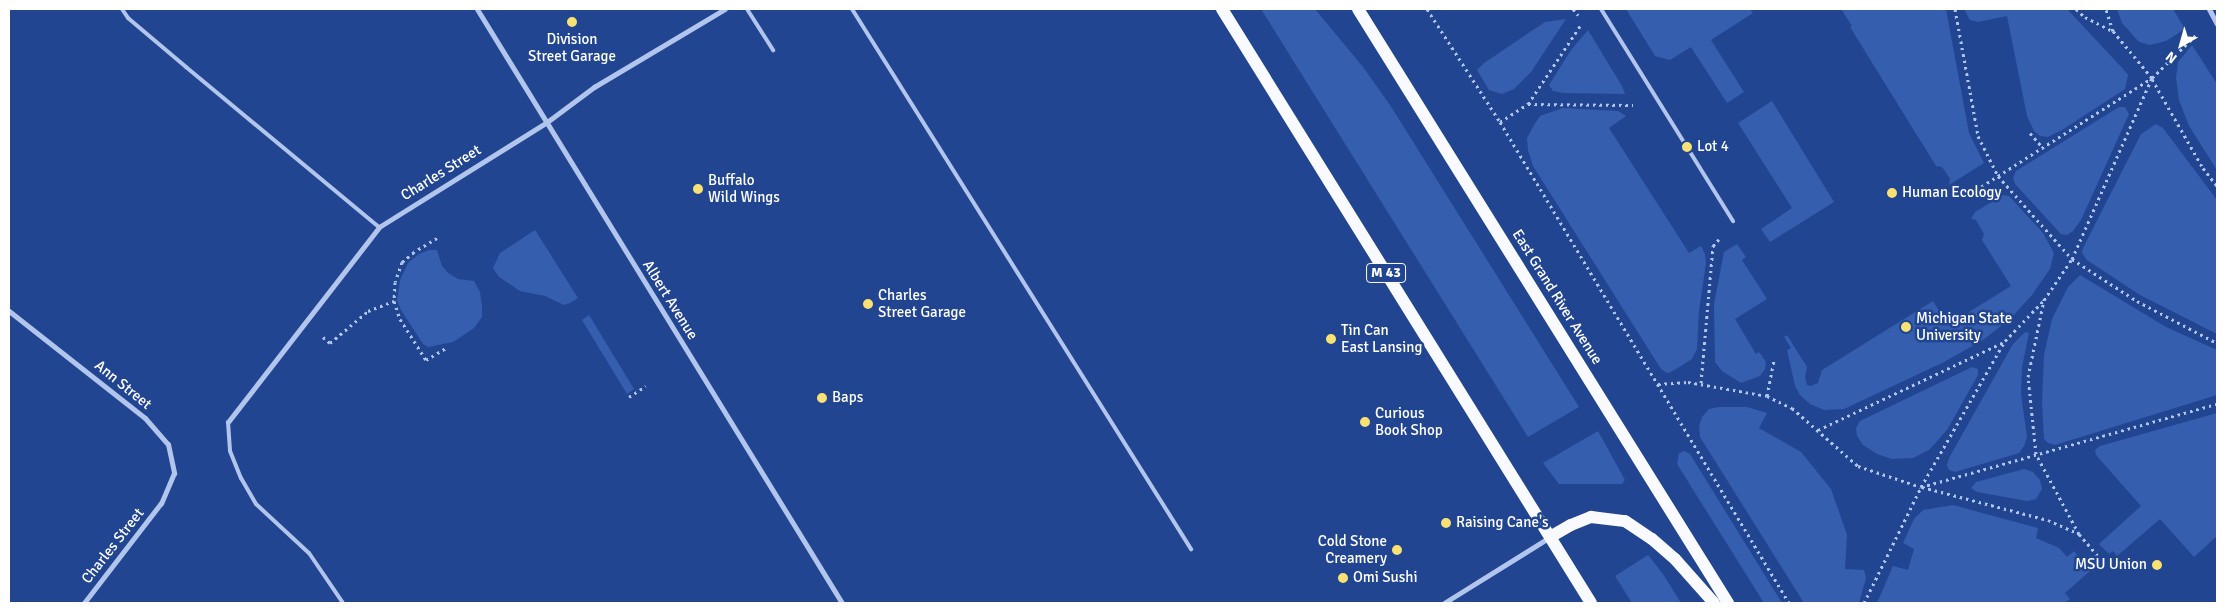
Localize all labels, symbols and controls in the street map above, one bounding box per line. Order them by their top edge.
marker: Division Street Garage [566,16,578,28]
north arrow [2156,20,2206,70]
place label: Division Street Garage [528,30,616,65]
text: N [2162,48,2181,67]
place label: Lot 4 [1697,138,1729,156]
street label: Charles Street [398,141,484,205]
marker: Lot 4 [1681,141,1693,153]
place label: Buffalo Wild Wings [708,171,780,206]
marker: Buffalo Wild Wings [692,183,704,195]
place label: Human Ecology [1902,184,2001,202]
marker: Human Ecology [1886,187,1898,199]
street label: East Grand River Avenue [1508,226,1606,368]
street label: Albert Avenue [638,257,702,343]
road number: M 43 [1366,262,1406,284]
place label: Charles Street Garage [878,286,966,321]
marker: Charles Street Garage [862,298,874,310]
place label: Michigan State University [1916,309,2012,344]
place label: Tin Can East Lansing [1341,321,1422,356]
marker: Michigan State University [1900,321,1912,333]
marker: Tin Can East Lansing [1325,333,1337,345]
street label: Ann Street [91,357,155,413]
place label: Baps [832,389,863,407]
marker: Baps [816,392,828,404]
place label: Curious Book Shop [1375,404,1443,439]
marker: Curious Book Shop [1359,416,1371,428]
street label: Charles Street [78,505,148,587]
place label: Raising Cane's [1456,514,1549,532]
marker: Raising Cane's [1440,517,1452,529]
place label: Cold Stone Creamery [1318,532,1387,567]
marker: Cold Stone Creamery [1391,544,1403,556]
place label: MSU Union [2075,556,2147,574]
marker: MSU Union [2151,559,2163,571]
place label: Omi Sushi [1353,569,1418,587]
marker: Omi Sushi [1337,572,1349,584]

